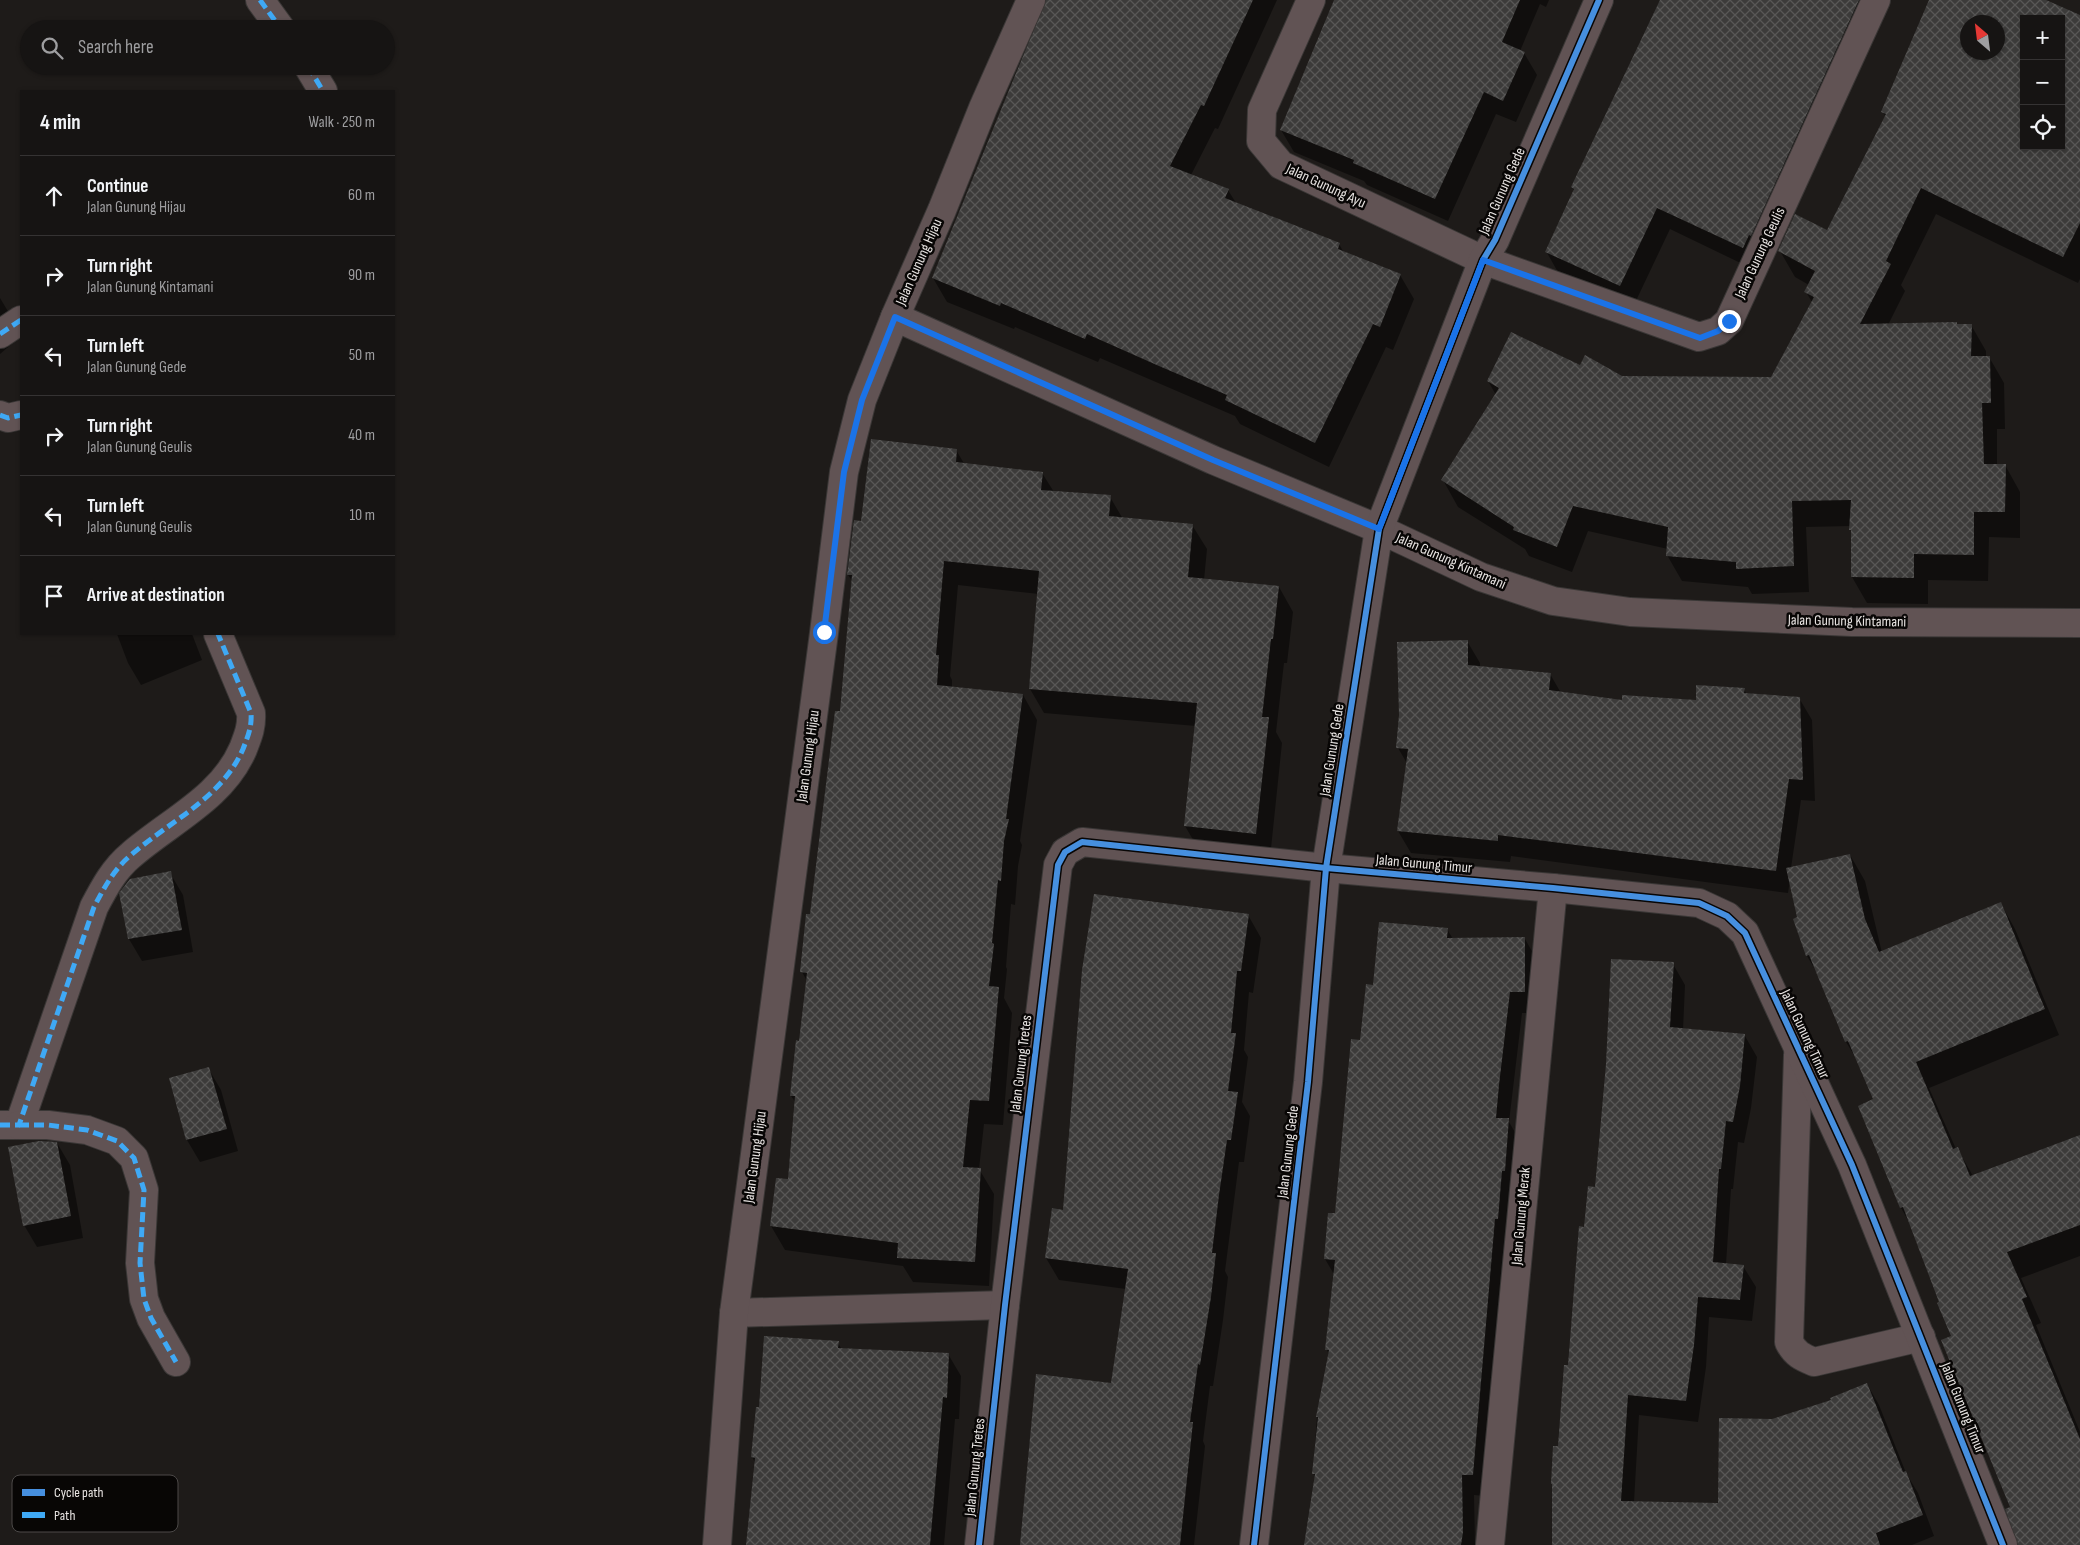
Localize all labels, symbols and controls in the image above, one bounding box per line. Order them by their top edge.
north arrow [1960,15,2005,60]
map controls [2020,15,2065,150]
button: + [2020,15,2065,60]
search box [20,20,395,75]
icon: search [38,34,66,62]
text: Search here [78,36,154,59]
button: − [2020,60,2065,105]
button: locate [2020,105,2065,150]
text: 4 min [40,110,81,135]
text: Walk · 250 m [309,113,375,132]
street label: Jalan Gunung Gede [1474,145,1530,238]
street label: Jalan Gunung Ayu [1282,159,1369,213]
text: Continue [87,175,148,198]
icon: ahead [40,182,68,210]
text: 60 m [348,186,375,205]
text: Jalan Gunung Hijau [87,198,186,217]
street label: Jalan Gunung Geulis [1730,204,1789,303]
street label: Jalan Gunung Hijau [891,216,947,309]
text: Turn right [87,255,152,278]
icon: right [40,262,68,290]
text: 90 m [348,266,375,285]
text: Jalan Gunung Kintamani [87,278,213,297]
route end [1718,310,1741,333]
text: Turn left [87,335,144,358]
icon: left [40,342,68,370]
text: 50 m [349,346,375,365]
text: Jalan Gunung Gede [87,358,187,377]
text: Turn right [87,415,152,438]
icon: right [40,422,68,450]
text: 40 m [348,426,375,445]
text: Jalan Gunung Geulis [87,438,192,457]
text: Turn left [87,495,144,518]
icon: left [40,502,68,530]
text: 10 m [349,506,375,525]
text: Jalan Gunung Geulis [87,518,192,537]
street label: Jalan Gunung Kintamani [1392,528,1509,594]
icon: arrive [40,582,68,610]
text: Arrive at destination [87,584,225,607]
street label: Jalan Gunung Kintamani [1787,610,1907,632]
route start [813,621,836,644]
street label: Jalan Gunung Gede [1315,702,1349,799]
street label: Jalan Gunung Hijau [792,709,824,804]
street label: Jalan Gunung Timur [1374,850,1474,878]
street label: Jalan Gunung Timur [1776,985,1834,1082]
street label: Jalan Gunung Tretes [1005,1014,1036,1115]
street label: Jalan Gunung Gede [1273,1105,1303,1200]
street label: Jalan Gunung Hijau [739,1110,771,1205]
street label: Jalan Gunung Merak [1507,1166,1535,1267]
street label: Jalan Gunung Timur [1936,1359,1990,1457]
street label: Jalan Gunung Tretes [960,1417,990,1518]
legend [12,1475,178,1532]
text: Cycle path [54,1484,104,1501]
text: Path [54,1507,75,1524]

